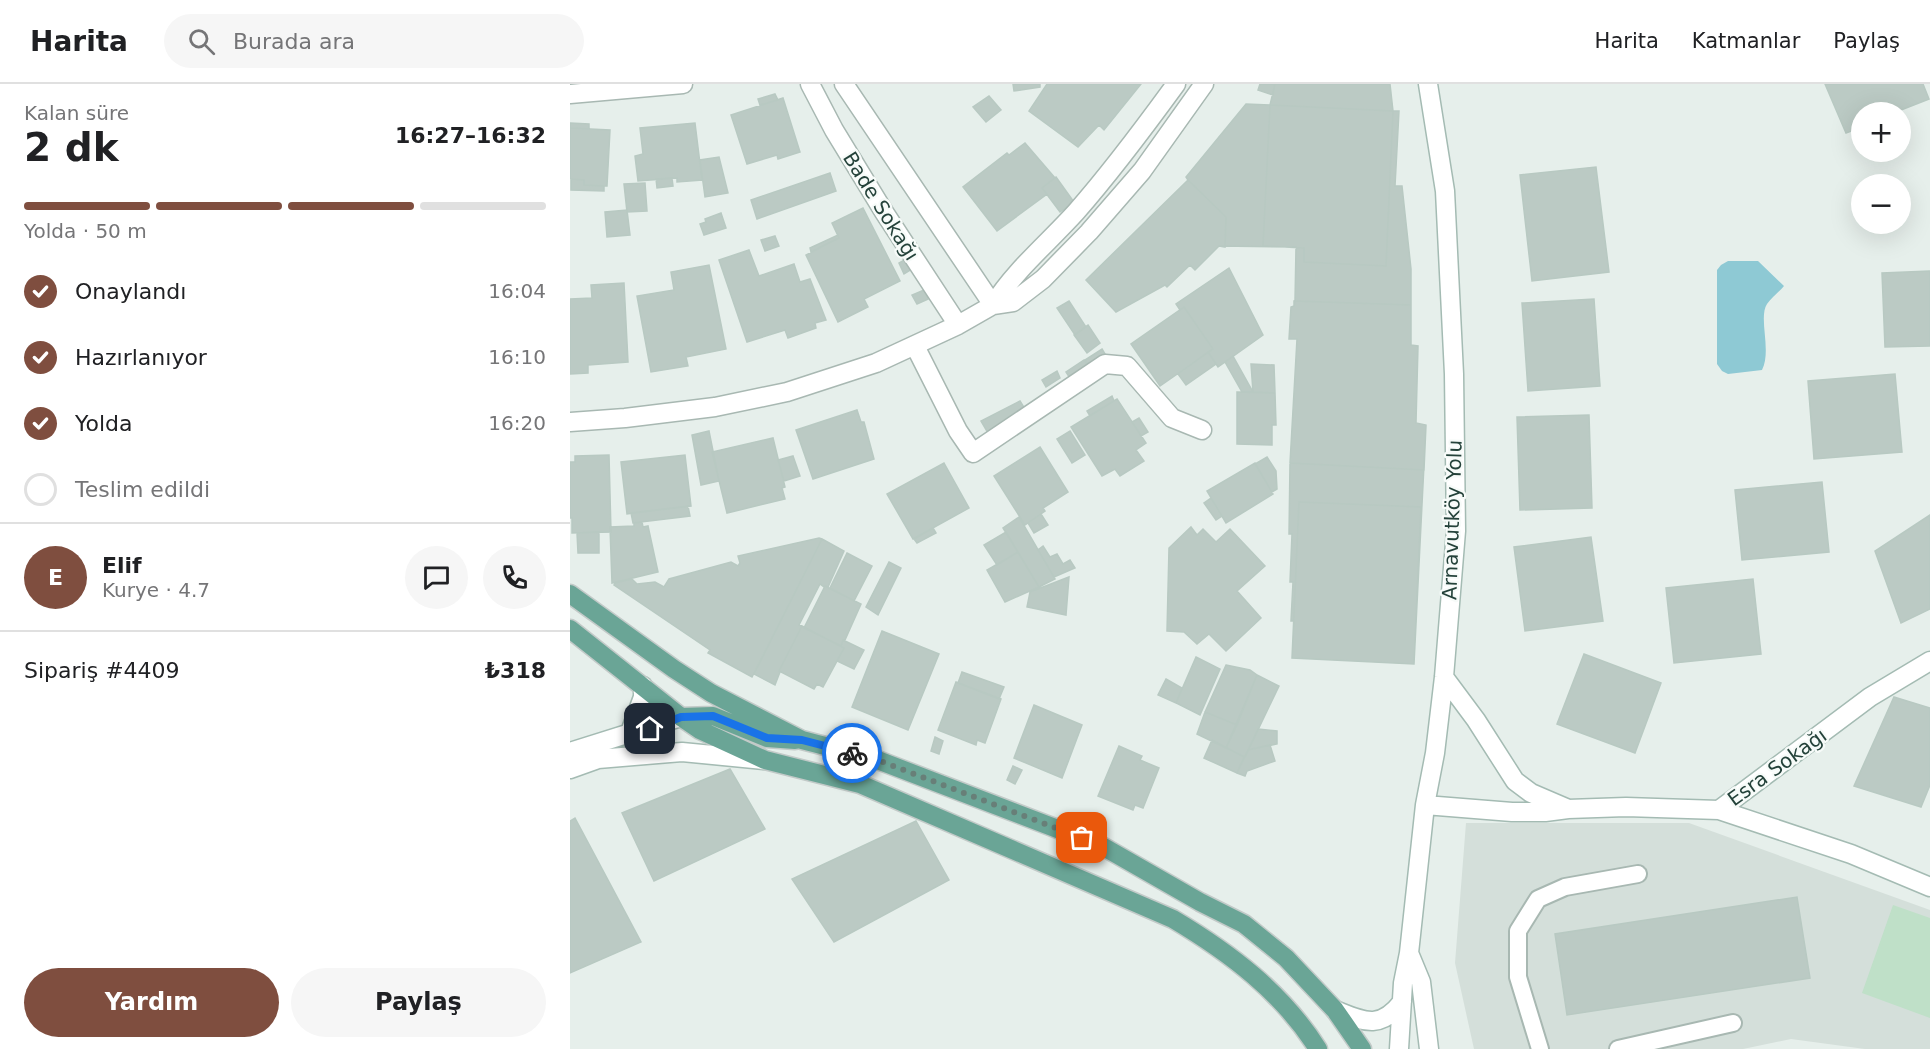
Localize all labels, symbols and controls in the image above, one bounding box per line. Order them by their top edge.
search box [164,14,584,68]
text: Harita [30,25,128,58]
icon: search [185,25,218,58]
text: Burada ara [233,29,355,54]
text: Harita [1595,29,1659,53]
text: Katmanlar [1692,29,1800,53]
text: Paylaş [1833,29,1900,53]
text: Kalan süre [24,101,129,125]
map controls [1851,102,1911,234]
button: + [1851,102,1911,162]
text: 16:27–16:32 [395,123,546,148]
text: 2 dk [24,125,119,170]
street label: Bade Sokağı [838,147,924,265]
button: − [1851,174,1911,234]
text: Yolda · 50 m [24,219,147,243]
icon: check [24,275,57,308]
text: Onaylandı [75,279,186,304]
text: 16:04 [488,279,546,303]
icon: check [24,341,57,374]
text: Hazırlanıyor [75,345,207,370]
text: 16:10 [488,345,546,369]
icon: check [24,407,57,440]
text: Yolda [75,411,133,436]
text: 16:20 [488,411,546,435]
street label: Arnavutköy Yolu [1437,440,1467,600]
text: Teslim edildi [75,477,210,502]
button: chat [405,546,468,609]
button: phone [483,546,546,609]
text: Elif [102,553,142,578]
text: E [48,565,63,590]
text: Kurye · 4.7 [102,578,210,602]
text: Sipariş #4409 [24,658,180,683]
text: ₺318 [485,658,546,683]
pin [624,703,675,754]
icon: home [633,712,666,745]
courier [822,723,882,783]
street label: Esra Sokağı [1723,723,1831,811]
icon: bike [836,737,869,770]
pin [1056,812,1107,863]
icon: bag [1065,821,1098,854]
button: Yardım [24,968,279,1037]
button: Paylaş [291,968,546,1037]

